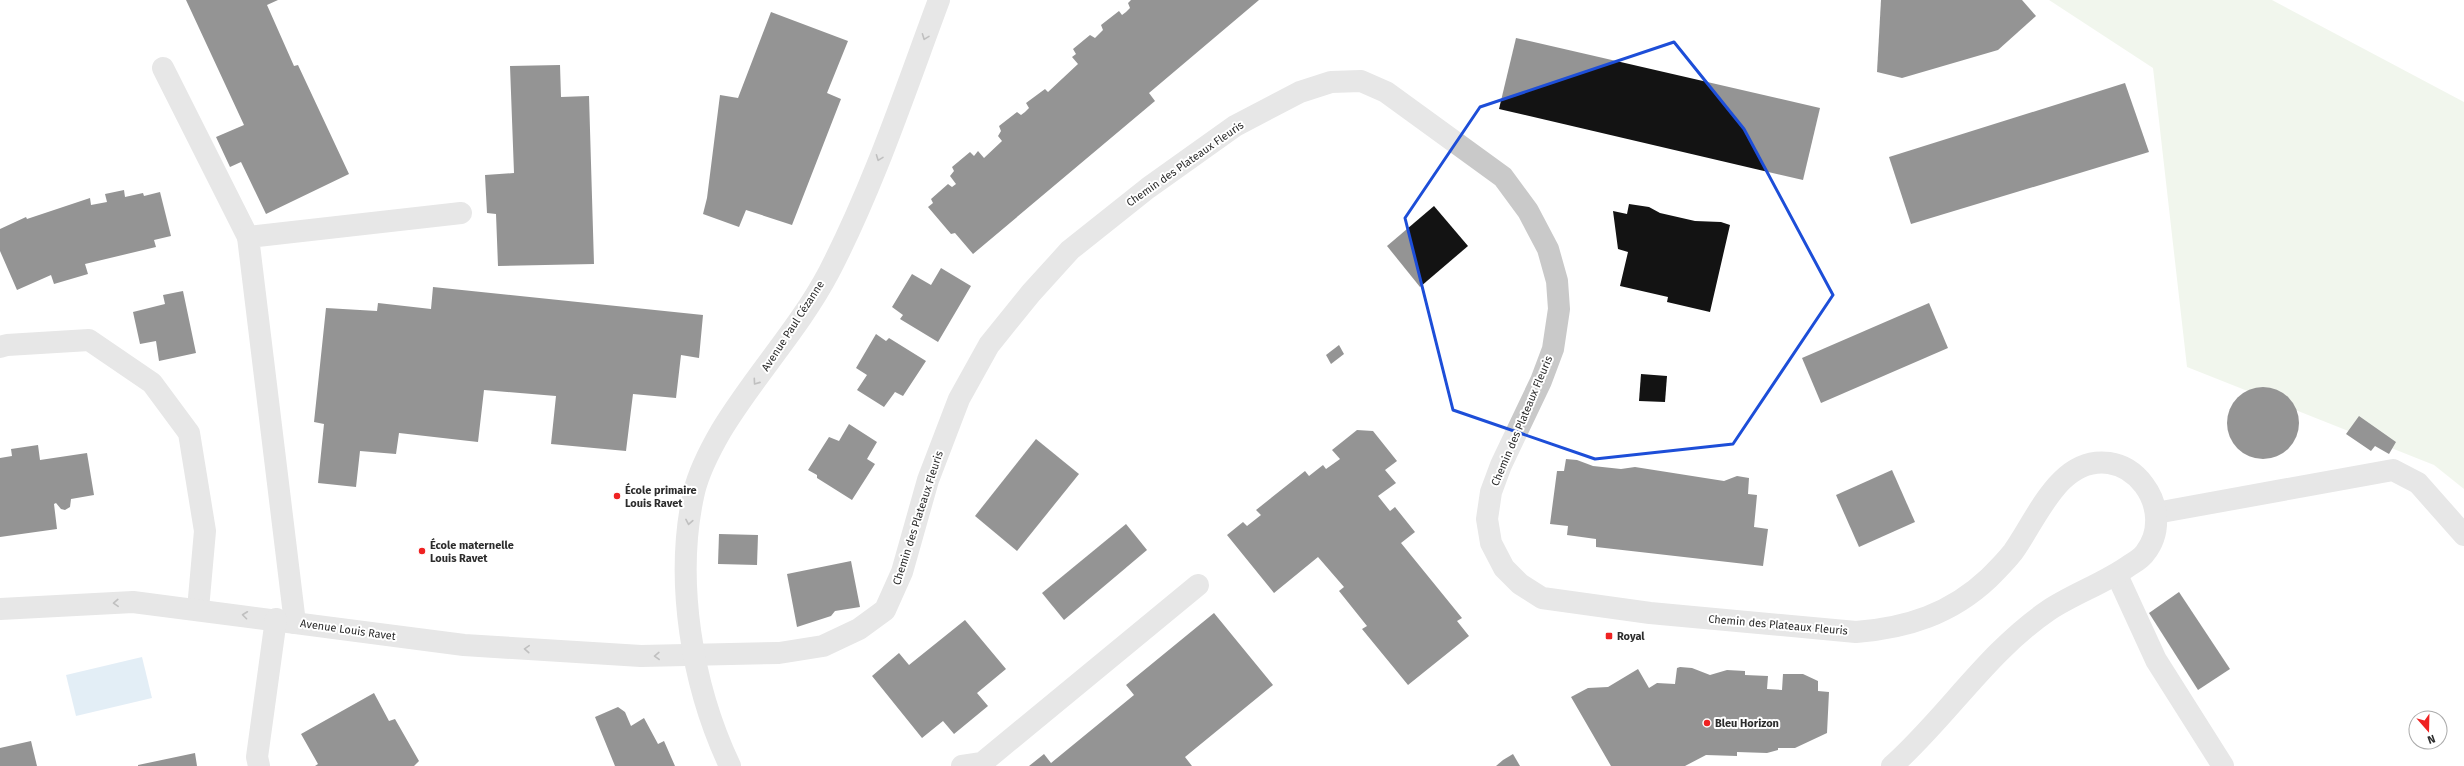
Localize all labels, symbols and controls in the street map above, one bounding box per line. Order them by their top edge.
one-way arrow [922,33,930,40]
street label: Chemin des Plateaux Fleuris [1124,118,1246,210]
one-way arrow [876,155,884,162]
street label: Avenue Paul Cézanne [759,278,827,374]
street label: Chemin des Plateaux Fleuris [1489,354,1555,488]
one-way arrow [754,377,761,384]
street label: Chemin des Plateaux Fleuris [890,449,946,587]
place label: École primaire Louis Ravet [625,483,697,510]
marker: École primaire Louis Ravet [612,491,622,501]
one-way arrow [685,519,694,525]
place label: École maternelle Louis Ravet [430,538,514,565]
marker: École maternelle Louis Ravet [417,546,427,556]
one-way arrow [113,598,119,607]
one-way arrow [242,611,248,620]
street label: Chemin des Plateaux Fleuris [1708,612,1848,638]
street label: Avenue Louis Ravet [299,617,397,643]
place label: Royal [1617,630,1645,643]
marker: Royal [1604,631,1614,641]
one-way arrow [524,645,530,654]
one-way arrow [654,652,660,660]
north arrow [2408,710,2448,750]
place label: Bleu Horizon [1715,717,1779,730]
marker: Bleu Horizon [1702,718,1712,728]
text: N [2426,732,2437,746]

